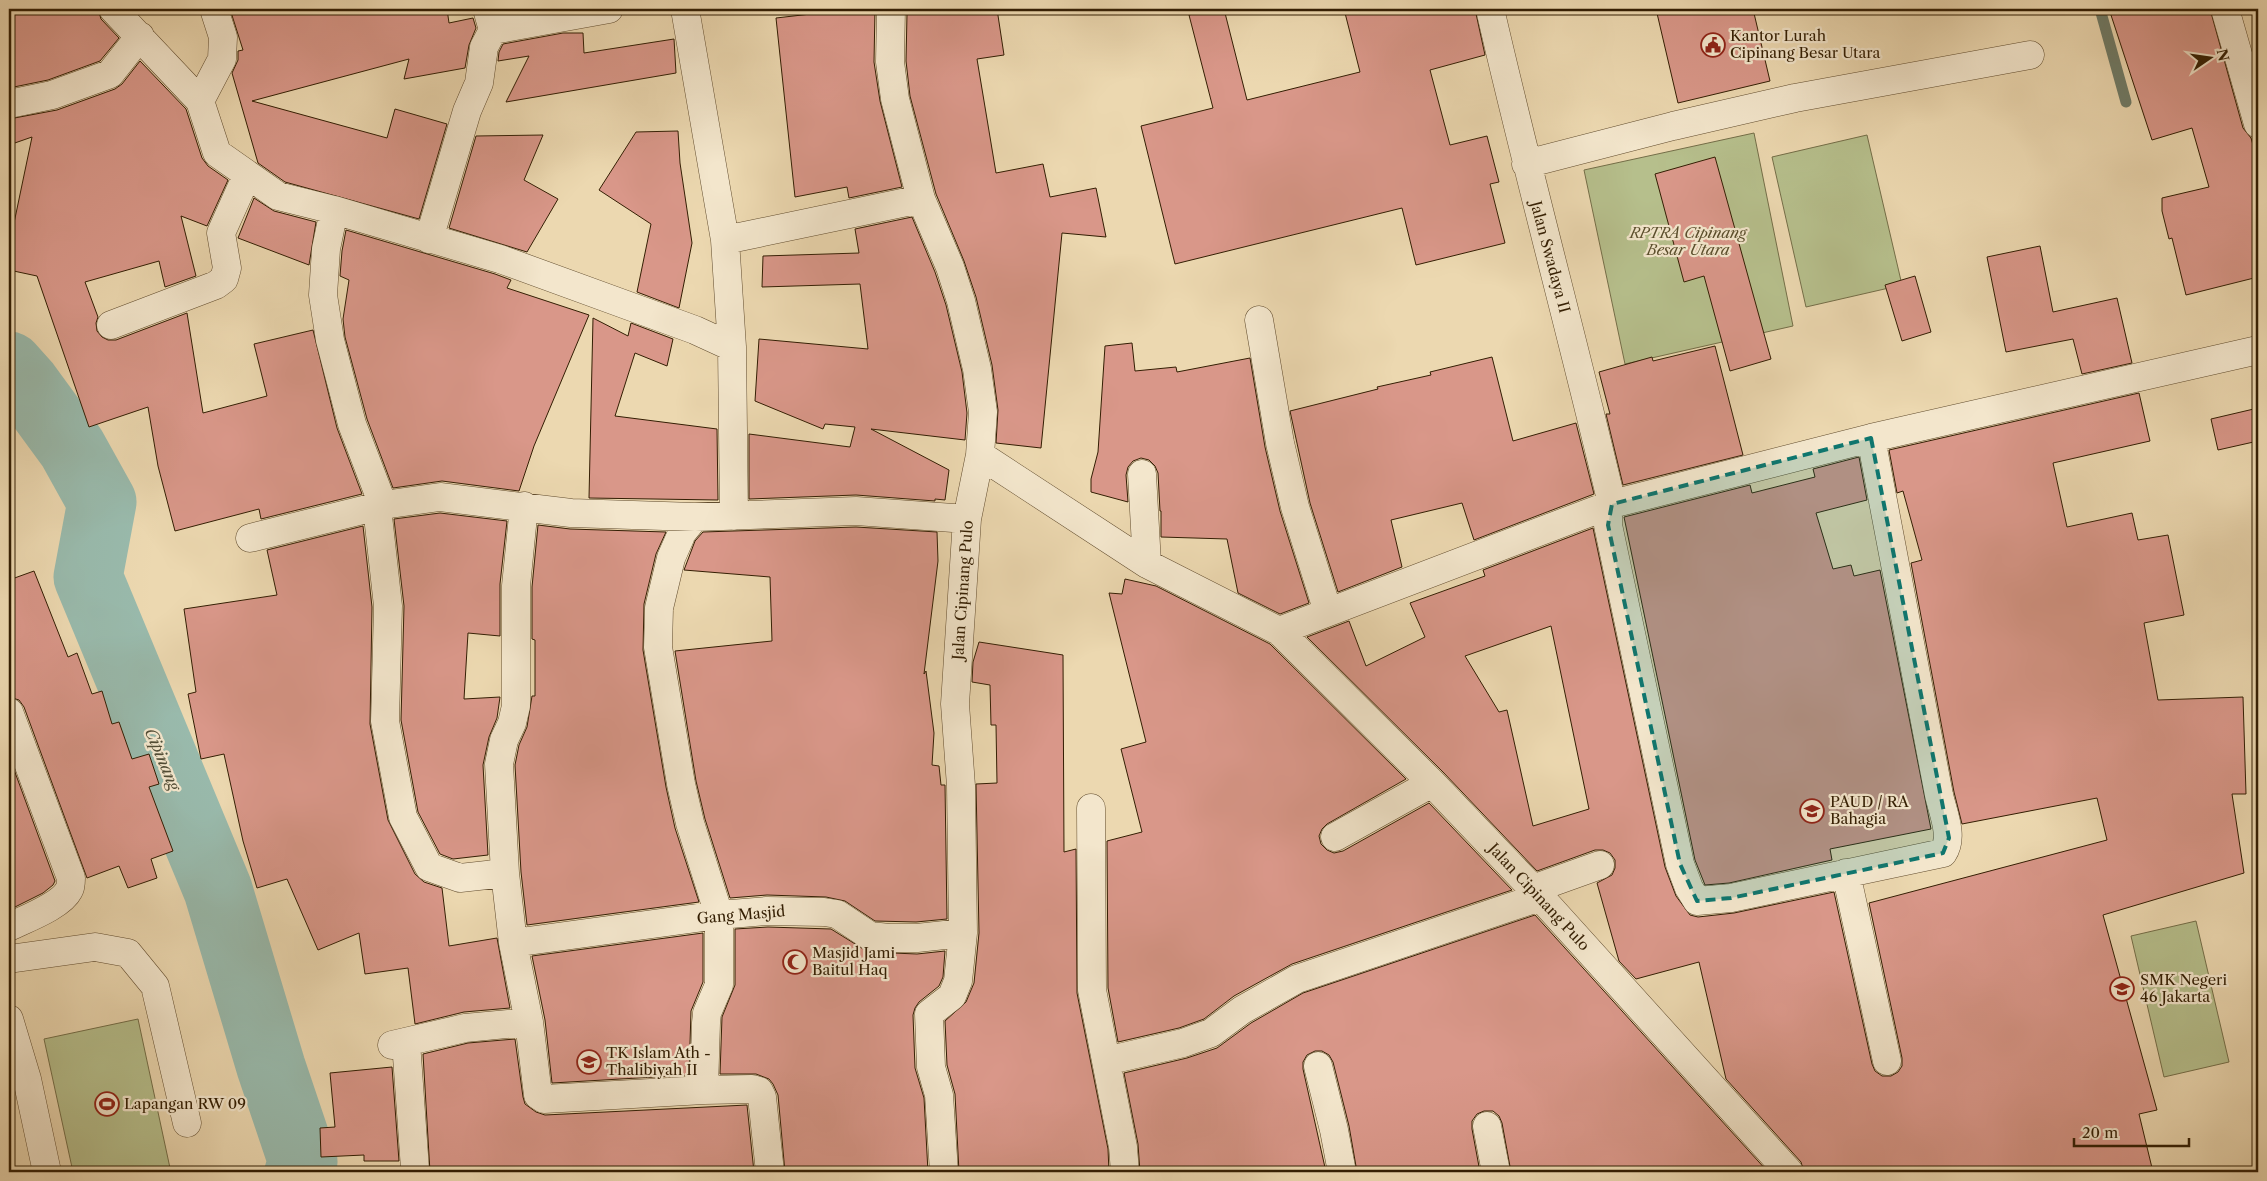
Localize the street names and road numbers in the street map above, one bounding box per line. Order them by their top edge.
street label: Jalan Swadaya II [1526,197,1575,315]
street label: Jalan Cipinang Pulo [948,519,977,663]
street label: Jalan Cipinang Pulo [1483,837,1594,954]
street label: Gang Masjid [696,901,786,928]

